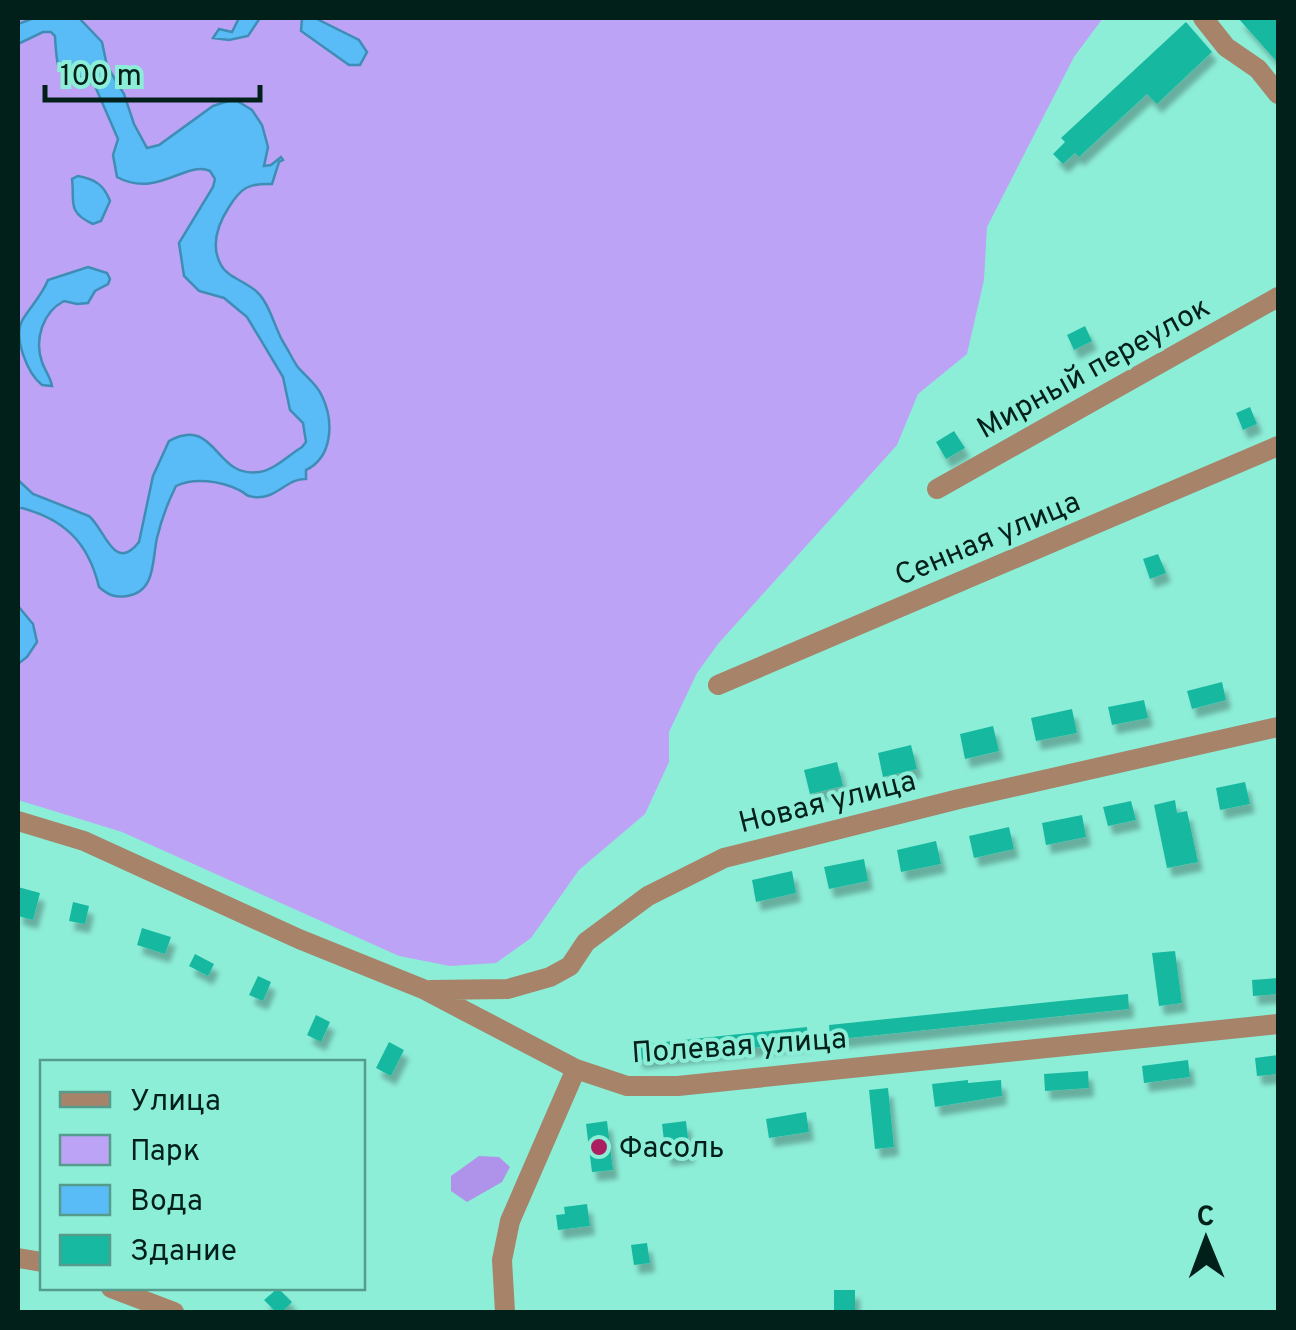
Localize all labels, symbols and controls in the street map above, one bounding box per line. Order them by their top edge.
scale bar [45,40,260,102]
text: 100 m [60,59,142,96]
street label: Мирный переулок [971,290,1217,449]
street label: Сенная улица [890,485,1086,596]
street label: Новая улица [735,764,920,843]
street label: Полевая улица [630,1022,848,1073]
legend [40,1060,365,1290]
text: Улица [130,1084,221,1121]
place label: Фасоль [619,1131,724,1168]
text: Парк [130,1134,200,1171]
marker: Фасоль [588,1136,610,1158]
text: Вода [130,1184,203,1221]
north arrow [1156,1190,1256,1290]
text: С [1196,1200,1215,1236]
text: Здание [130,1234,237,1271]

